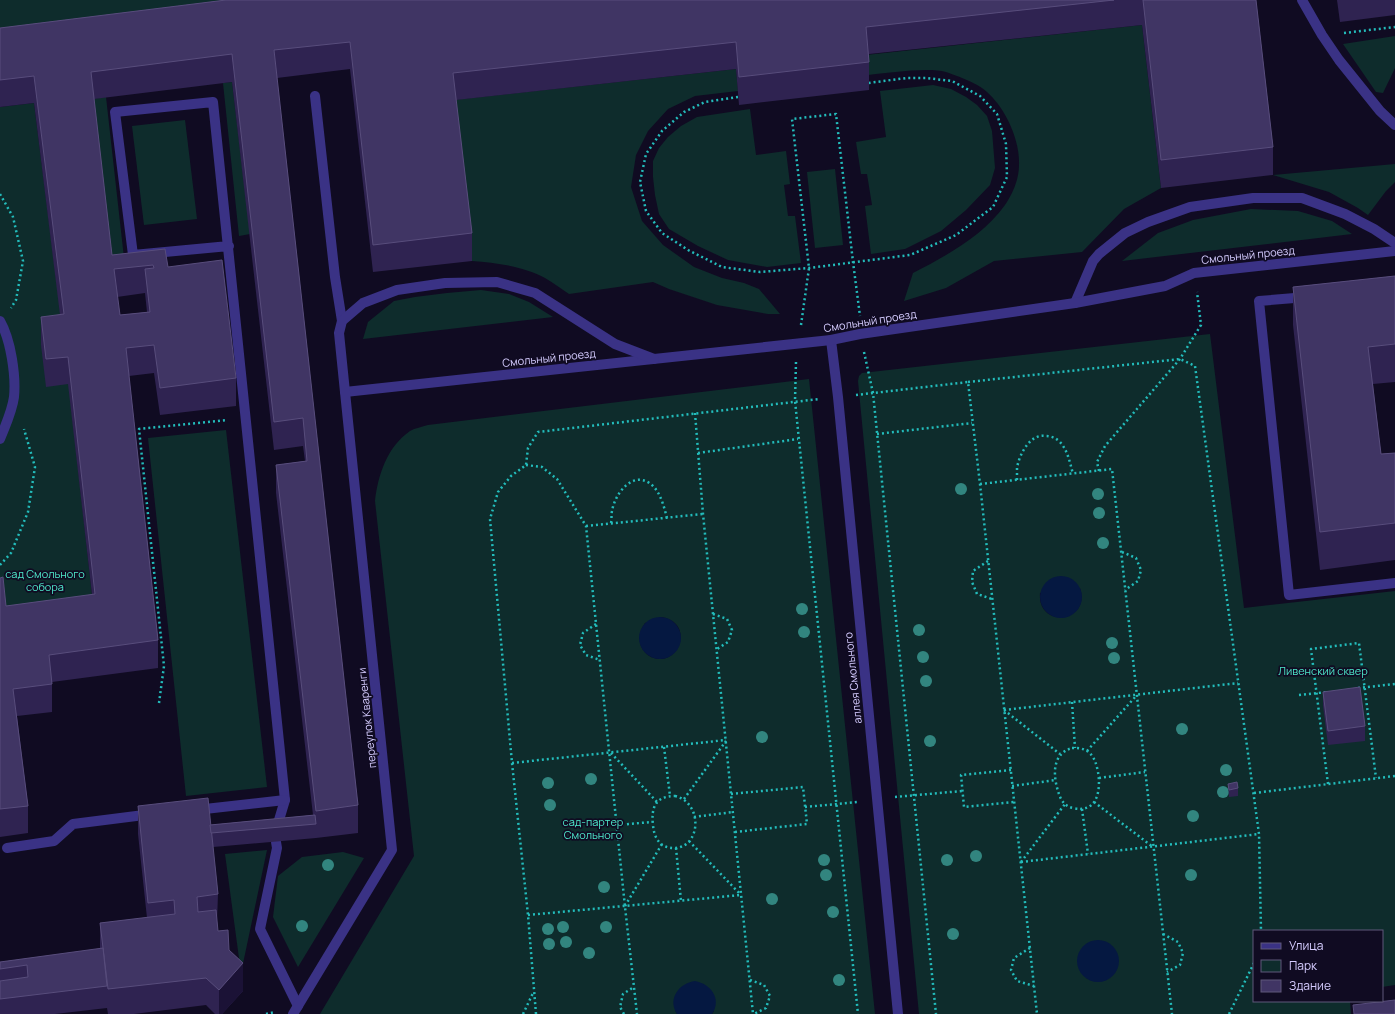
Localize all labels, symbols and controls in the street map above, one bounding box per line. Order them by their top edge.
street label: Смольный проезд [1200,242,1296,267]
street label: Смольный проезд [822,306,918,335]
street label: Смольный проезд [501,345,597,370]
park label: сад Смольного собора [5,566,85,594]
street label: аллея Смольного [840,631,865,725]
park label: Ливенский сквер [1278,663,1368,678]
street label: переулок Кваренги [354,667,379,769]
park label: сад-партер Смольного [563,814,624,842]
legend [1253,930,1383,1002]
text: Улица [1289,937,1323,954]
text: Парк [1289,957,1318,974]
text: Здание [1289,977,1331,994]

